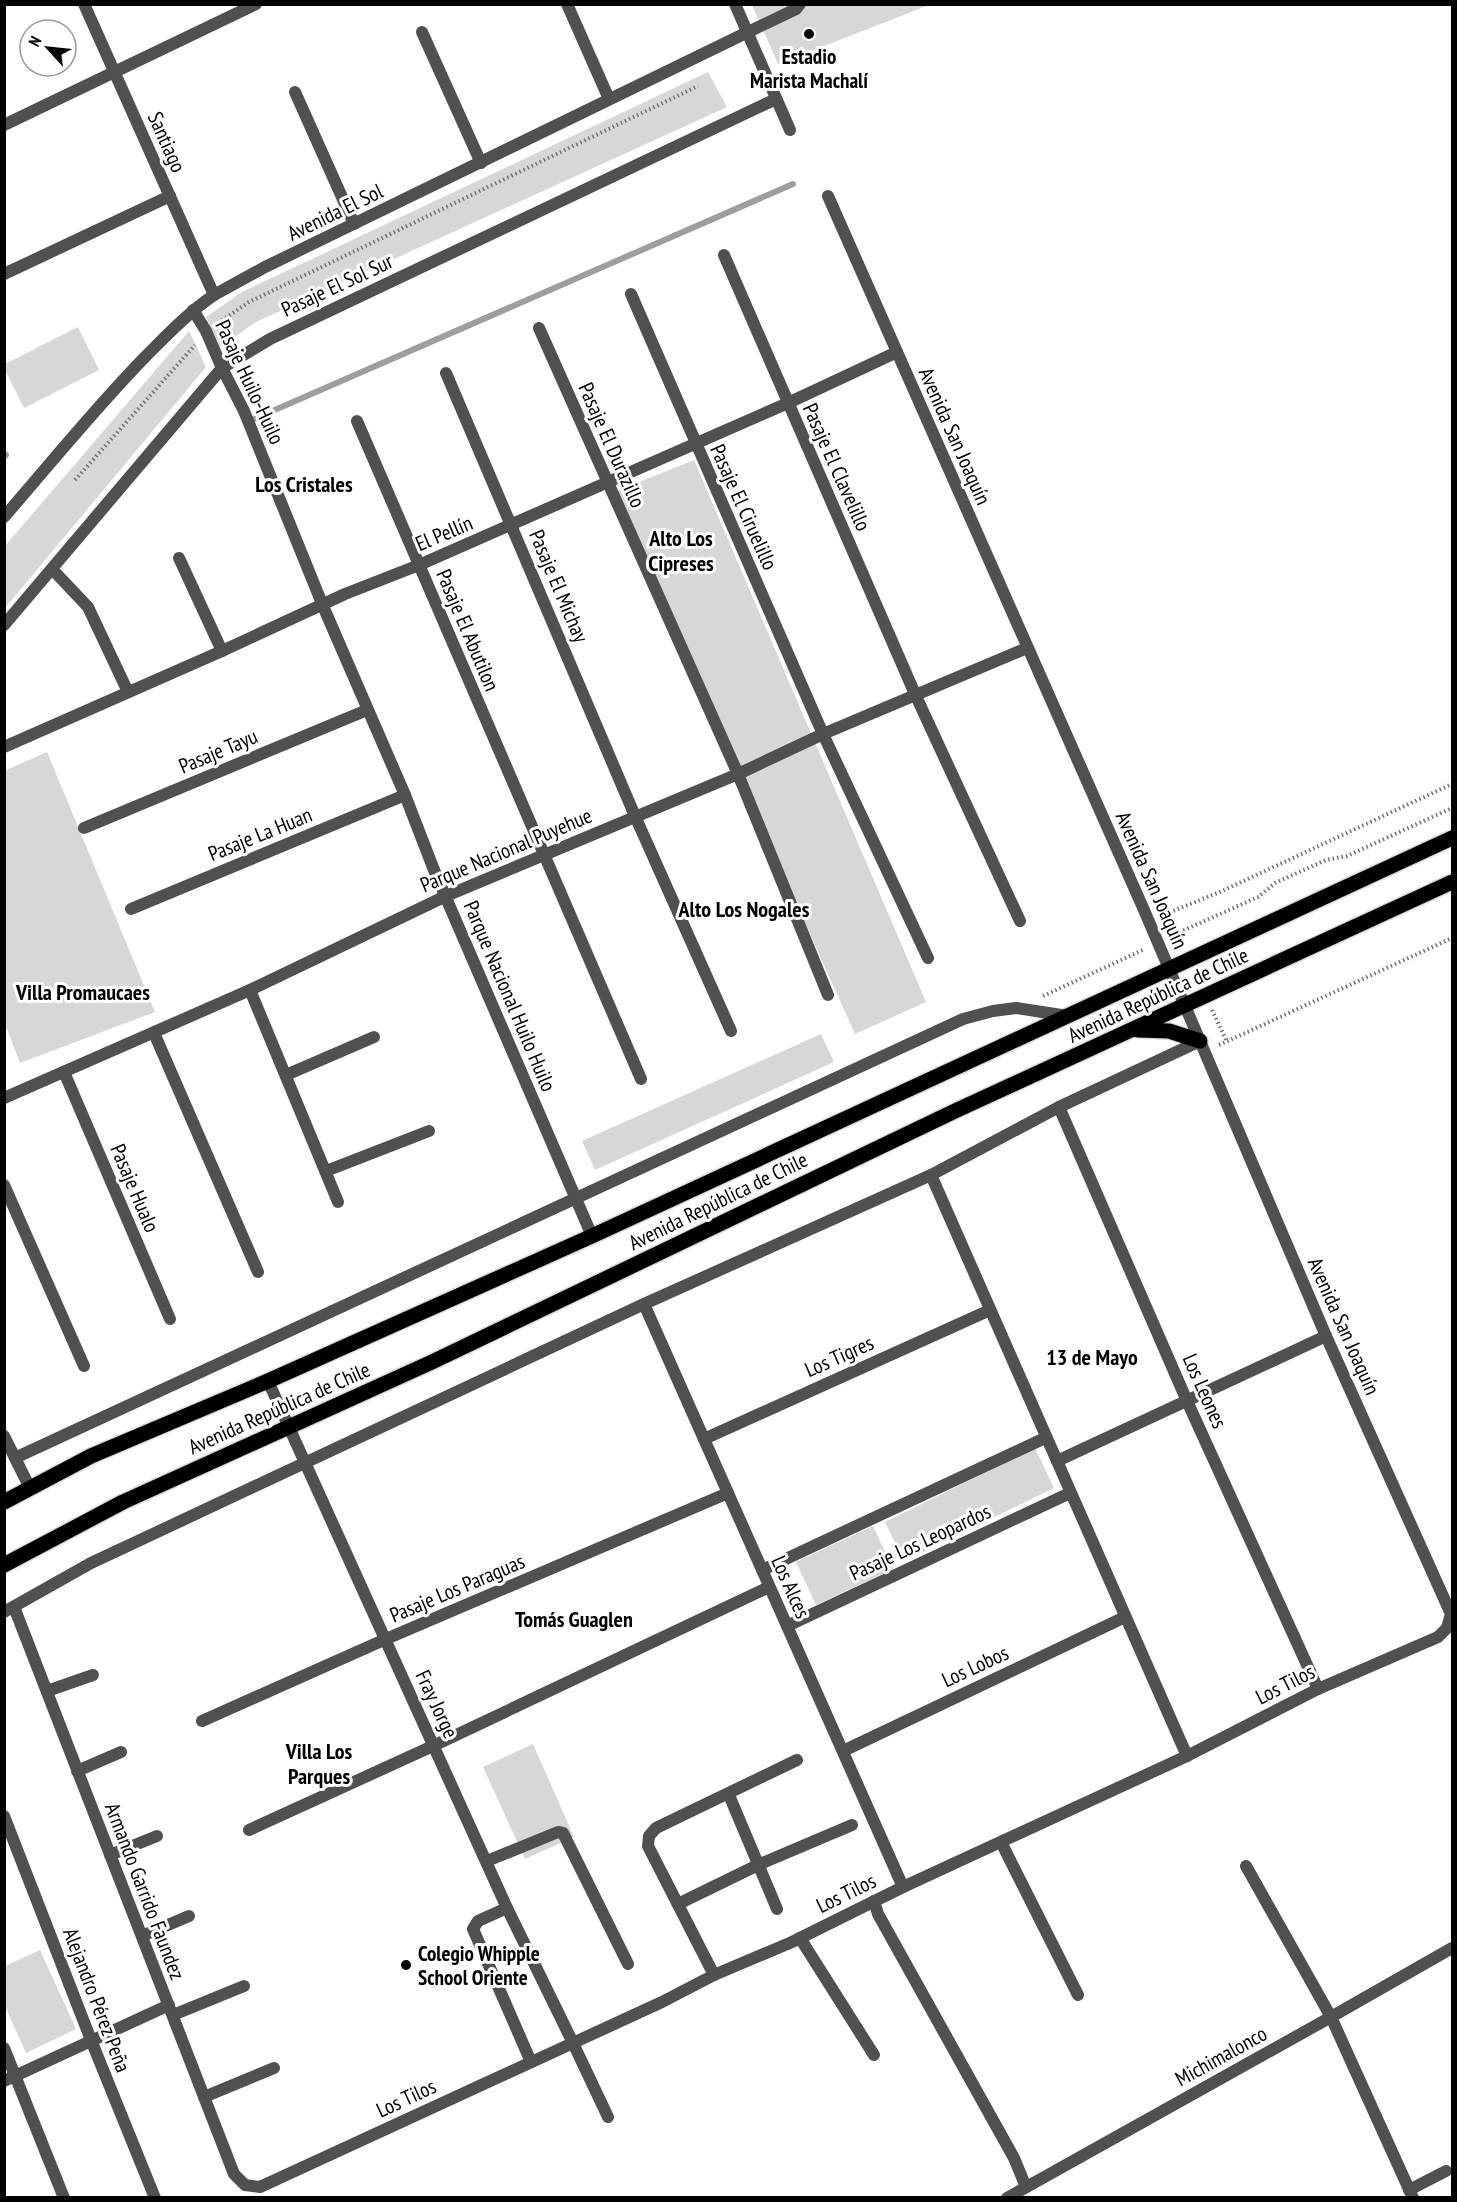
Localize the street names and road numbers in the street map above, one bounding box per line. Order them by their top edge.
street label: Santiago [142,108,192,176]
street label: Avenida El Sol [283,177,387,247]
street label: Pasaje El Sol Sur [277,247,397,323]
street label: Pasaje Huilo-Huilo [209,315,291,449]
street label: Avenida San Joaquín [913,363,997,509]
street label: Pasaje El Durazillo [572,378,652,512]
street label: Pasaje El Clavelillo [797,399,877,535]
street label: Pasaje El Ciruelillo [704,440,784,574]
street label: El Pellín [411,509,477,557]
street label: Pasaje El Michay [523,526,595,646]
street label: Pasaje El Abutilon [430,565,506,695]
street label: Pasaje Tayu [175,722,261,780]
street label: Pasaje La Huan [204,801,316,867]
street label: Parque Nacional Puyehue [416,802,596,898]
street label: Avenida San Joaquín [1110,807,1194,953]
street label: Parque Nacional Huilo Huilo [458,897,562,1095]
street label: Avenida República de Chile [1063,941,1253,1049]
street label: Pasaje Hualo [104,1140,166,1236]
street label: Avenida República de Chile [624,1146,812,1256]
street label: Avenida San Joaquín [1302,1253,1386,1399]
street label: Los Tigres [800,1329,878,1383]
street label: Los Leones [1177,1350,1233,1432]
street label: Avenida República de Chile [184,1356,374,1460]
street label: Pasaje Los Leopardos [845,1497,995,1587]
street label: Pasaje Los Paraguas [385,1547,529,1629]
street label: Los Alces [765,1552,817,1622]
street label: Los Lobos [937,1639,1013,1693]
street label: Los Tilos [1251,1658,1319,1710]
street label: Fray Jorge [410,1666,464,1742]
street label: Armando Garrido Faundez [99,1799,191,1983]
street label: Los Tilos [812,1867,880,1919]
street label: Alejandro Pérez Peña [57,1924,137,2076]
street label: Michimalonco [1170,2020,1272,2092]
street label: Los Tilos [372,2072,440,2124]

